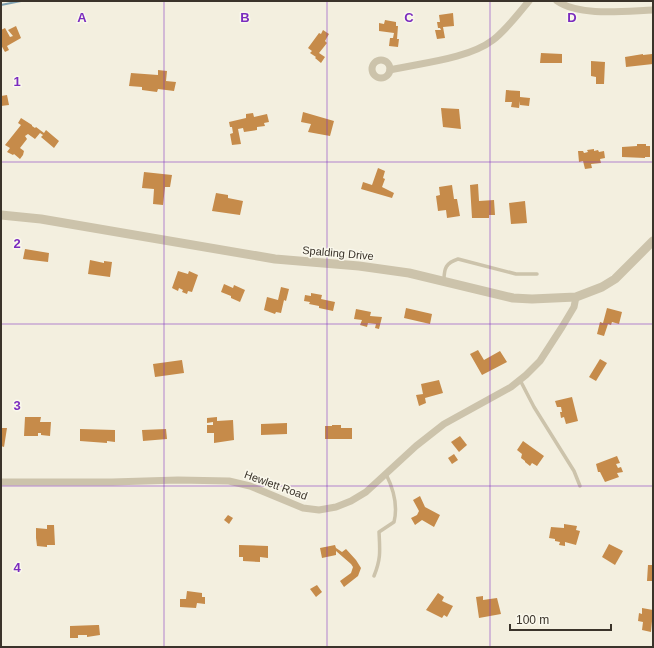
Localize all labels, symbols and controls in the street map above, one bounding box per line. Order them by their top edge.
text: A [77,10,87,25]
text: B [240,10,250,25]
text: C [404,10,414,25]
text: D [567,10,577,25]
text: 1 [13,74,21,89]
text: 2 [13,236,21,251]
street label: Spalding Drive [302,244,374,262]
text: 3 [13,398,21,413]
street label: Hewlett Road [243,468,309,502]
text: 4 [13,560,21,575]
scale bar [510,606,611,632]
text: 100 m [516,613,549,627]

